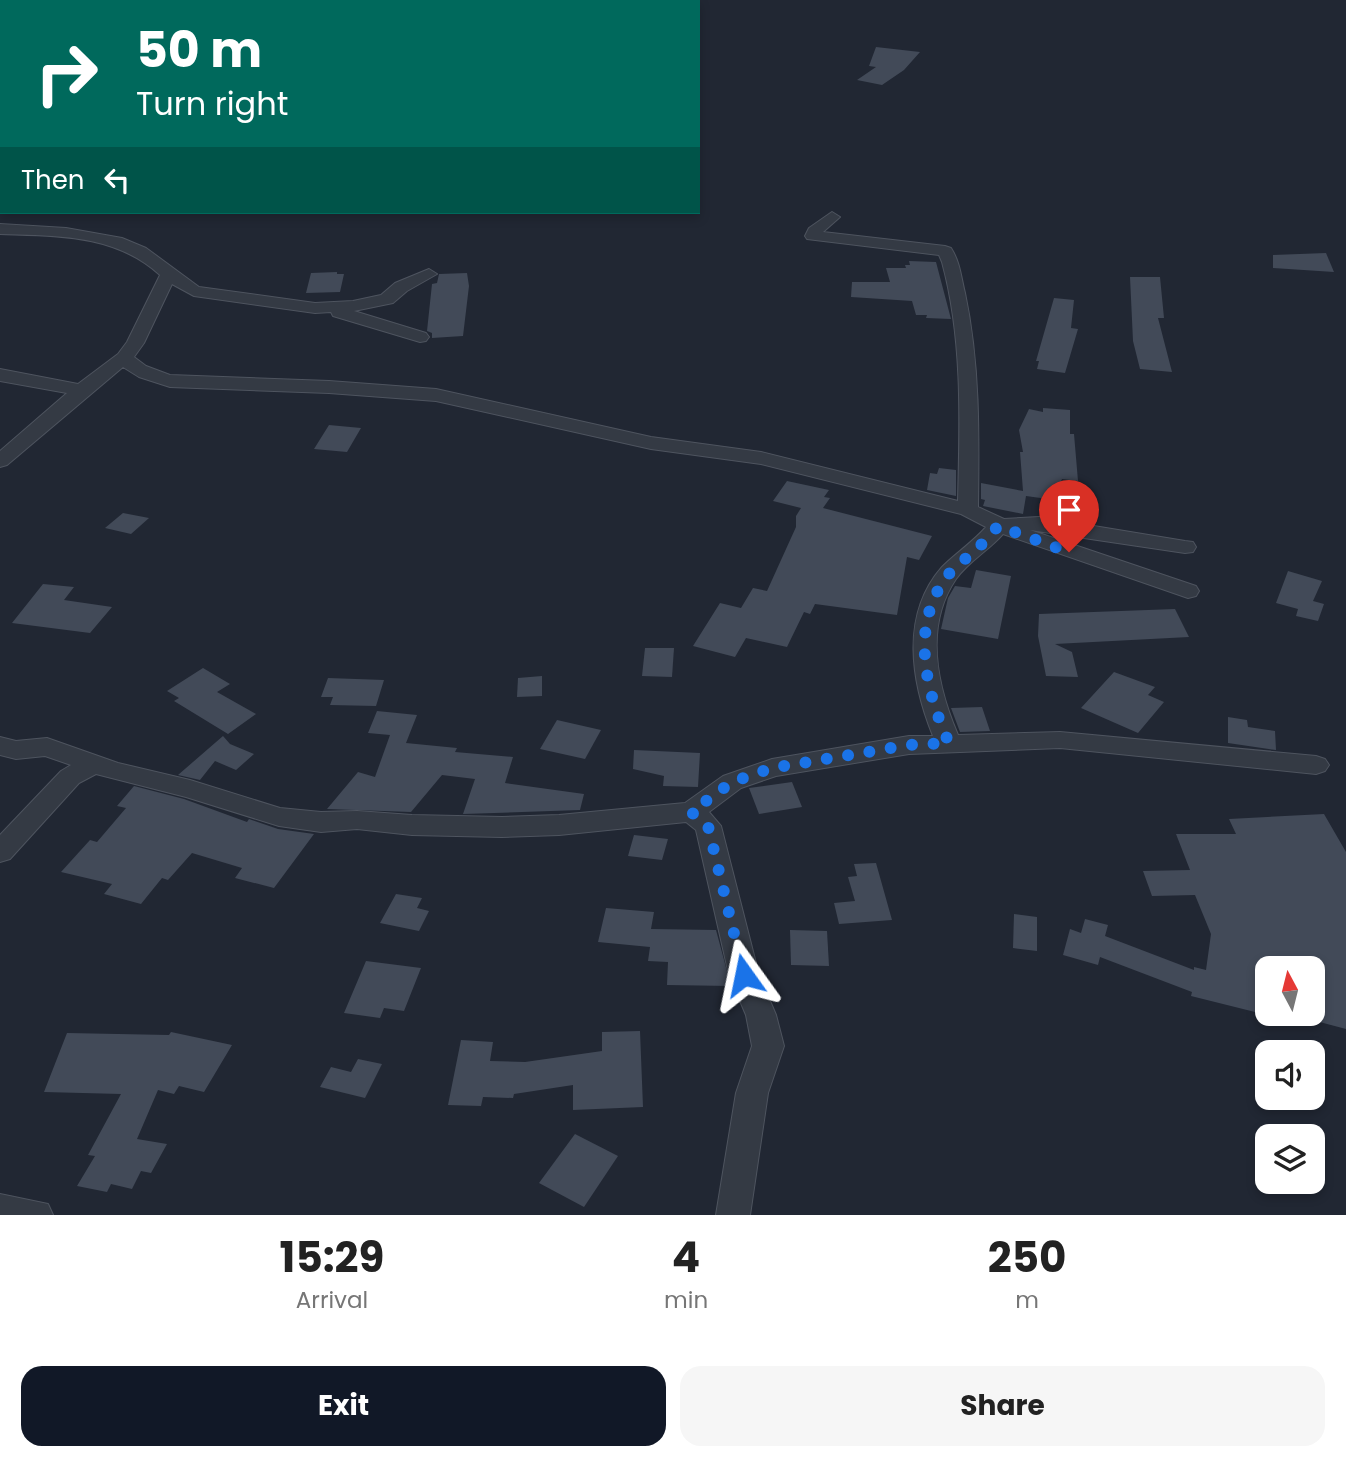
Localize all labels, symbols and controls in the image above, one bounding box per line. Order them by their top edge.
text: 50 m [136,16,262,84]
icon: right [21,28,112,119]
text: Turn right [136,81,288,126]
icon: left [98,161,136,199]
text: Then [21,162,84,198]
pin [1039,480,1099,552]
icon: arrive [1050,491,1088,529]
position arrow [707,938,781,1012]
north arrow [1255,956,1325,1026]
map controls [1255,956,1325,1194]
button: sound [1255,1040,1325,1110]
button: layers [1255,1124,1325,1194]
text: 15:29 [280,1228,384,1287]
text: 4 [672,1228,700,1287]
text: 250 [988,1228,1066,1287]
text: Arrival [296,1284,368,1316]
text: min [664,1284,708,1316]
text: m [1015,1284,1039,1316]
button: Exit [21,1366,666,1446]
button: Share [680,1366,1325,1446]

